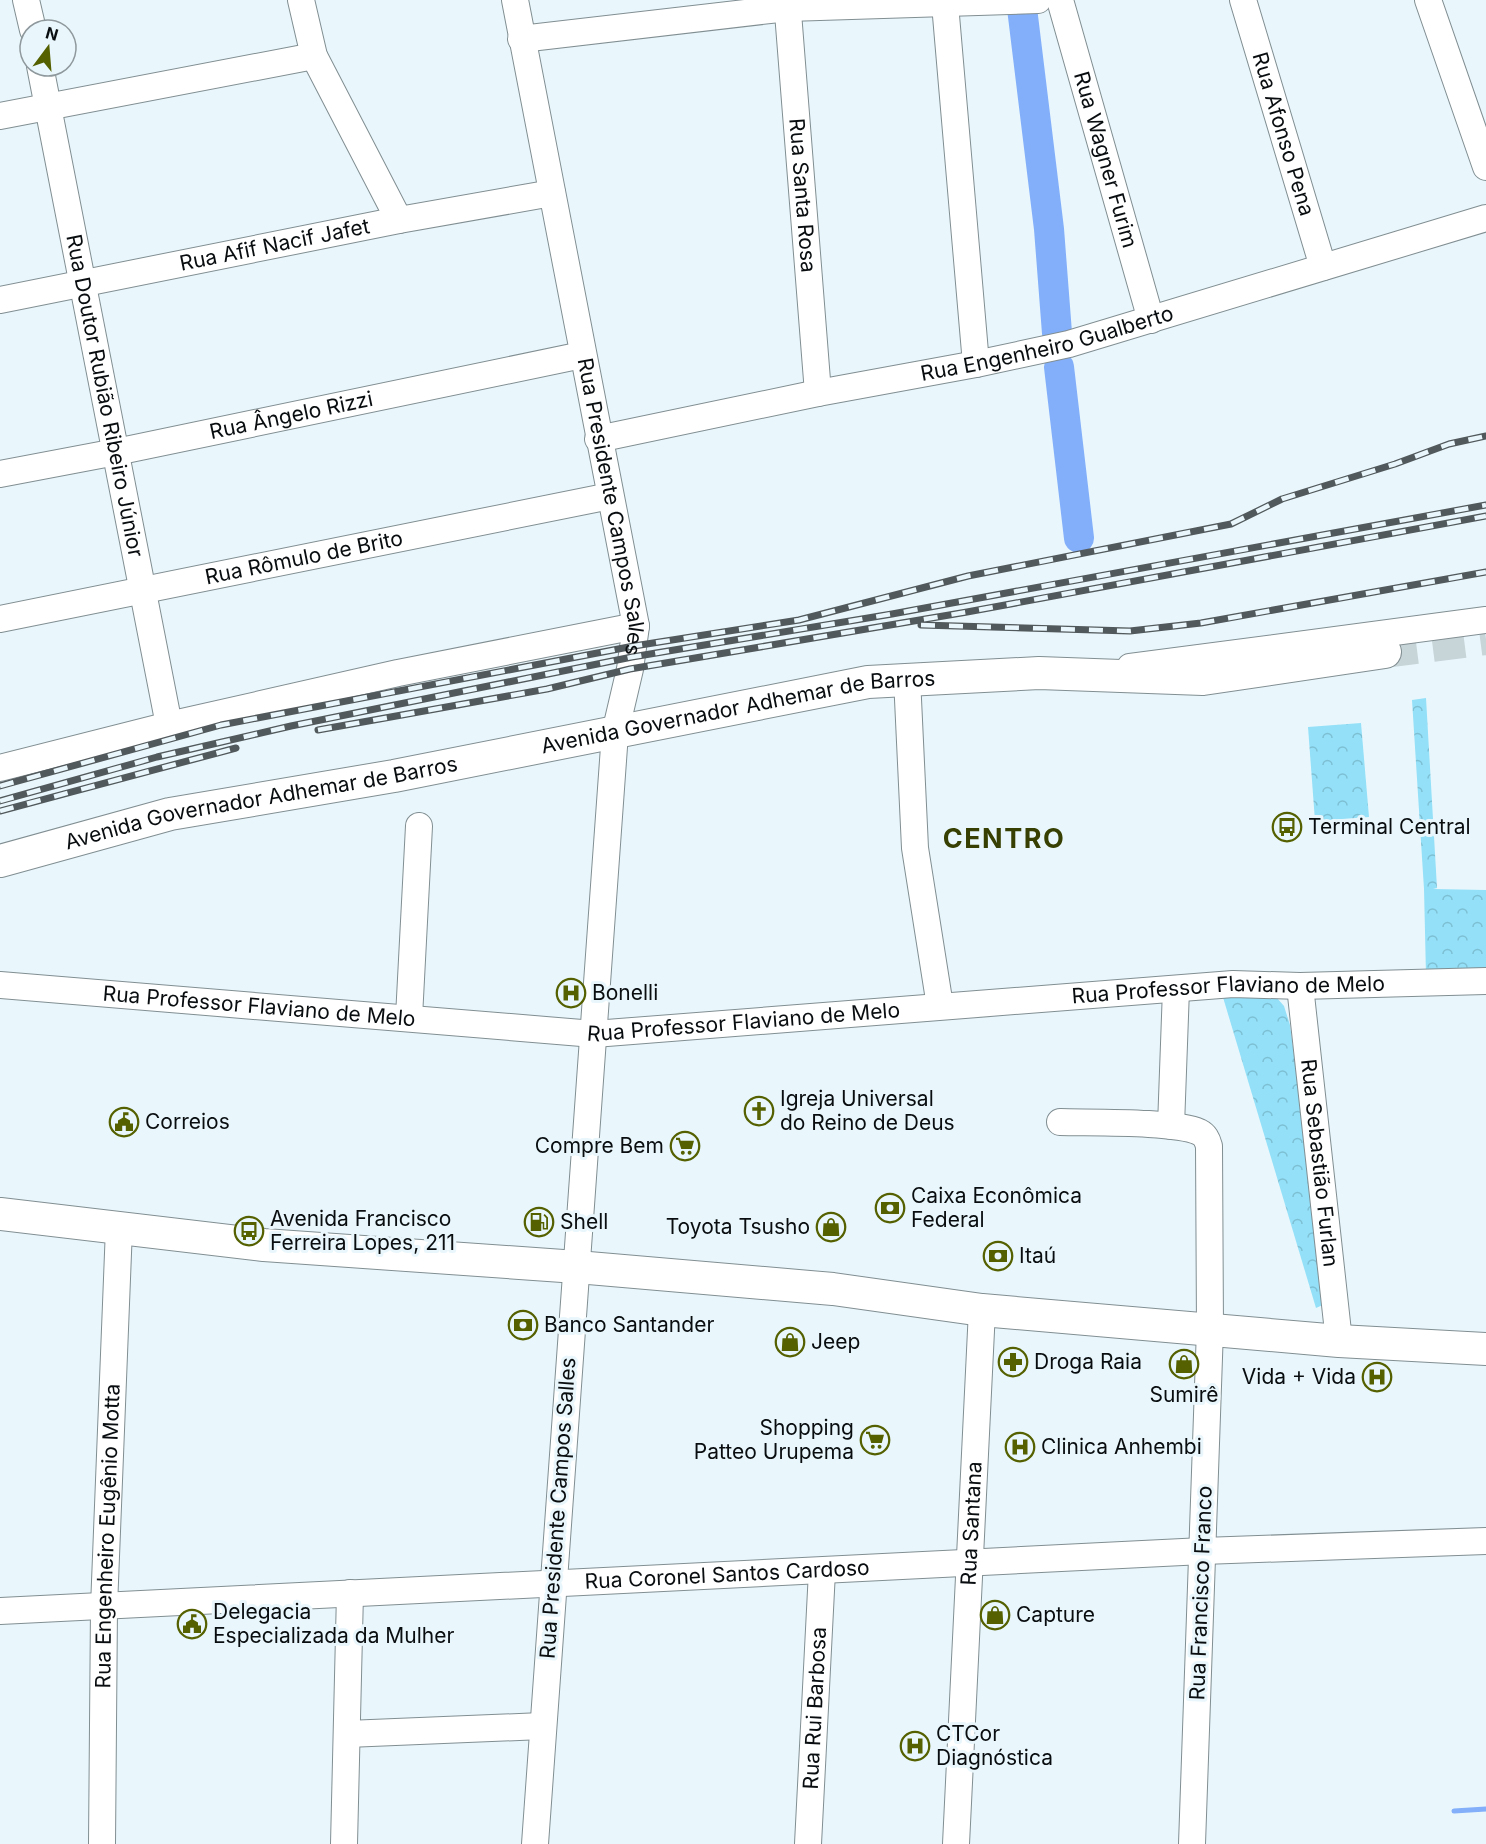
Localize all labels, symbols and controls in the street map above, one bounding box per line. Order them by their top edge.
north arrow [18,18,78,78]
text: N [44,22,61,45]
street label: Rua Afonso Pena [1247,49,1320,219]
street label: Rua Wagner Furim [1069,68,1143,251]
street label: Rua Santa Rosa [784,117,821,273]
street label: Rua Afif Nacif Jafet [177,213,372,276]
street label: Rua Doutor Rubião Ribeiro Júnior [61,232,149,559]
street label: Rua Engenheiro Gualberto [918,300,1176,386]
street label: Rua Presidente Campos Salles [572,356,649,657]
street label: Rua Ângelo Rizzi [207,386,375,444]
street label: Rua Rômulo de Brito [203,525,405,589]
street label: Avenida Governador Adhemar de Barros [539,665,936,759]
street label: Avenida Governador Adhemar de Barros [62,751,460,854]
bus stop icon: Terminal Central [1271,811,1303,843]
place label: Terminal Central [1308,814,1471,839]
district label: CENTRO [943,822,1065,855]
street label: Rua Professor Flaviano de Melo [1071,971,1385,1009]
hospital icon: Bonelli [555,977,587,1009]
place label: Bonelli [592,980,658,1005]
street label: Rua Professor Flaviano de Melo [102,981,417,1031]
street label: Rua Professor Flaviano de Melo [586,997,901,1047]
street label: Rua Sebastião Furlan [1296,1058,1344,1268]
place label: Igreja Universal do Reino de Deus [780,1086,955,1135]
church icon: Igreja Universal do Reino de Deus [743,1095,775,1127]
public building icon: Correios [108,1106,140,1138]
place label: Correios [145,1109,230,1134]
supermarket icon: Compre Bem [669,1130,701,1162]
place label: Compre Bem [535,1133,664,1158]
place label: Caixa Econômica Federal [911,1183,1082,1232]
bank icon: Caixa Econômica Federal [874,1192,906,1224]
place label: Avenida Francisco Ferreira Lopes, 211 [270,1206,455,1255]
fuel station icon: Shell [523,1206,555,1238]
place label: Shell [560,1209,608,1234]
shop icon: Toyota Tsusho [815,1211,847,1243]
place label: Toyota Tsusho [666,1214,810,1239]
bus stop icon: Avenida Francisco Ferreira Lopes, 211 [233,1215,265,1247]
bank icon: Itaú [982,1240,1014,1272]
place label: Itaú [1019,1243,1056,1268]
bank icon: Banco Santander [507,1309,539,1341]
place label: Banco Santander [544,1312,714,1337]
shop icon: Jeep [774,1326,806,1358]
place label: Jeep [811,1329,860,1354]
pharmacy icon: Droga Raia [997,1346,1029,1378]
shop icon: Sumirê [1168,1348,1200,1380]
place label: Droga Raia [1034,1349,1142,1374]
street label: Rua Presidente Campos Salles [534,1356,581,1660]
hospital icon: Vida + Vida [1361,1361,1393,1393]
place label: Vida + Vida [1242,1364,1356,1389]
place label: Sumirê [1149,1382,1219,1407]
street label: Rua Engenheiro Eugênio Motta [90,1383,125,1689]
place label: Shopping Patteo Urupema [694,1415,854,1464]
supermarket icon: Shopping Patteo Urupema [859,1424,891,1456]
hospital icon: Clinica Anhembi [1004,1431,1036,1463]
place label: Clinica Anhembi [1041,1434,1202,1459]
street label: Rua Santana [956,1461,987,1586]
street label: Rua Francisco Franco [1184,1485,1217,1701]
street label: Rua Coronel Santos Cardoso [584,1555,870,1594]
place label: Delegacia Especializada da Mulher [213,1599,454,1648]
shop icon: Capture [979,1599,1011,1631]
place label: Capture [1016,1602,1095,1627]
public building icon: Delegacia Especializada da Mulher [176,1608,208,1640]
street label: Rua Rui Barbosa [798,1626,831,1790]
place label: CTCor Diagnóstica [936,1721,1053,1770]
hospital icon: CTCor Diagnóstica [899,1730,931,1762]

